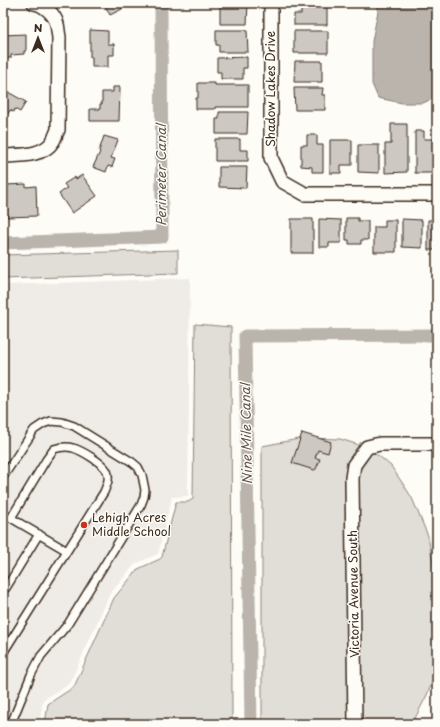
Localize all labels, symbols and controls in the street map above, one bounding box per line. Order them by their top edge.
north arrow [18,18,58,58]
text: N [34,19,43,36]
street label: Shadow Lakes Drive [261,31,279,147]
water label: Perimeter Canal [151,122,170,226]
water label: Nine Mile Canal [235,381,256,485]
place label: Lehigh Acres Middle School [92,508,171,540]
marker: Lehigh Acres Middle School [79,520,89,530]
street label: Victoria Avenue South [343,530,363,658]

